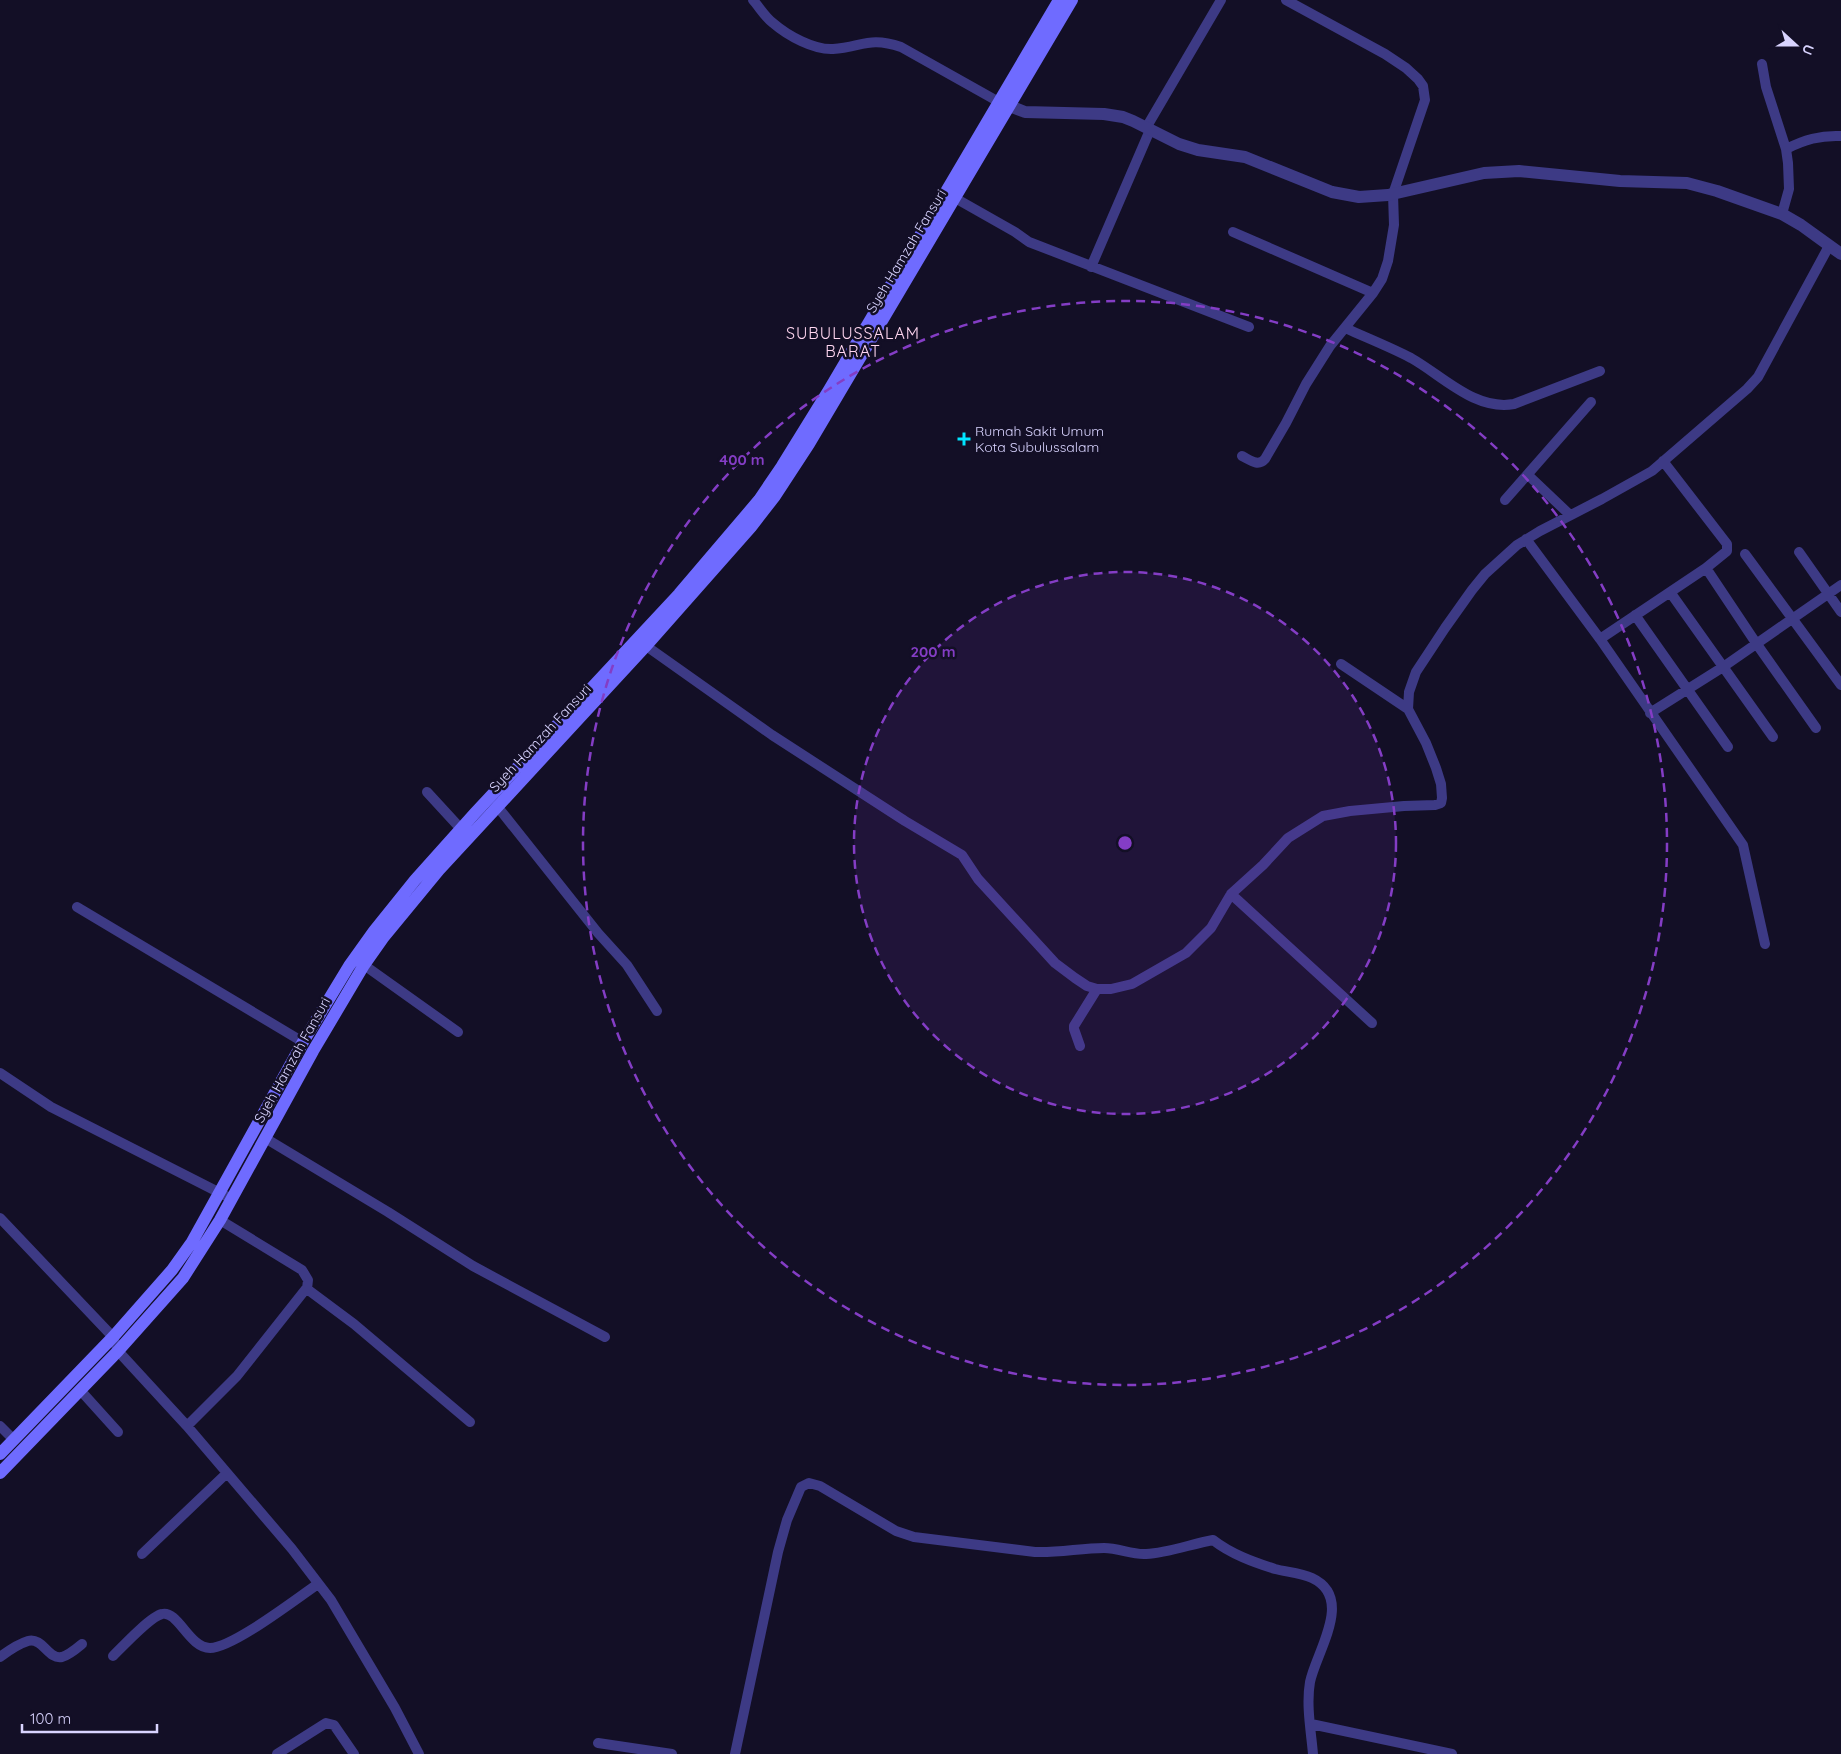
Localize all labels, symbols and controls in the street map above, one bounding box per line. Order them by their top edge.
north arrow [1771,20,1821,70]
text: U [1798,42,1818,57]
street label: Syeh Hamzah Fansuri [862,186,950,316]
district label: SUBULUSSALAM BARAT [786,323,920,361]
place label: Rumah Sakit Umum Kota Subulussalam [975,422,1104,456]
marker: Rumah Sakit Umum Kota Subulussalam [957,432,971,446]
text: 400 m [719,450,765,469]
text: 200 m [911,642,956,661]
street label: Syeh Hamzah Fansuri [485,680,595,796]
centre of rings [1116,834,1134,852]
street label: Syeh Hamzah Fansuri [250,994,334,1126]
scale bar [22,1702,158,1734]
text: 100 m [30,1709,71,1728]

